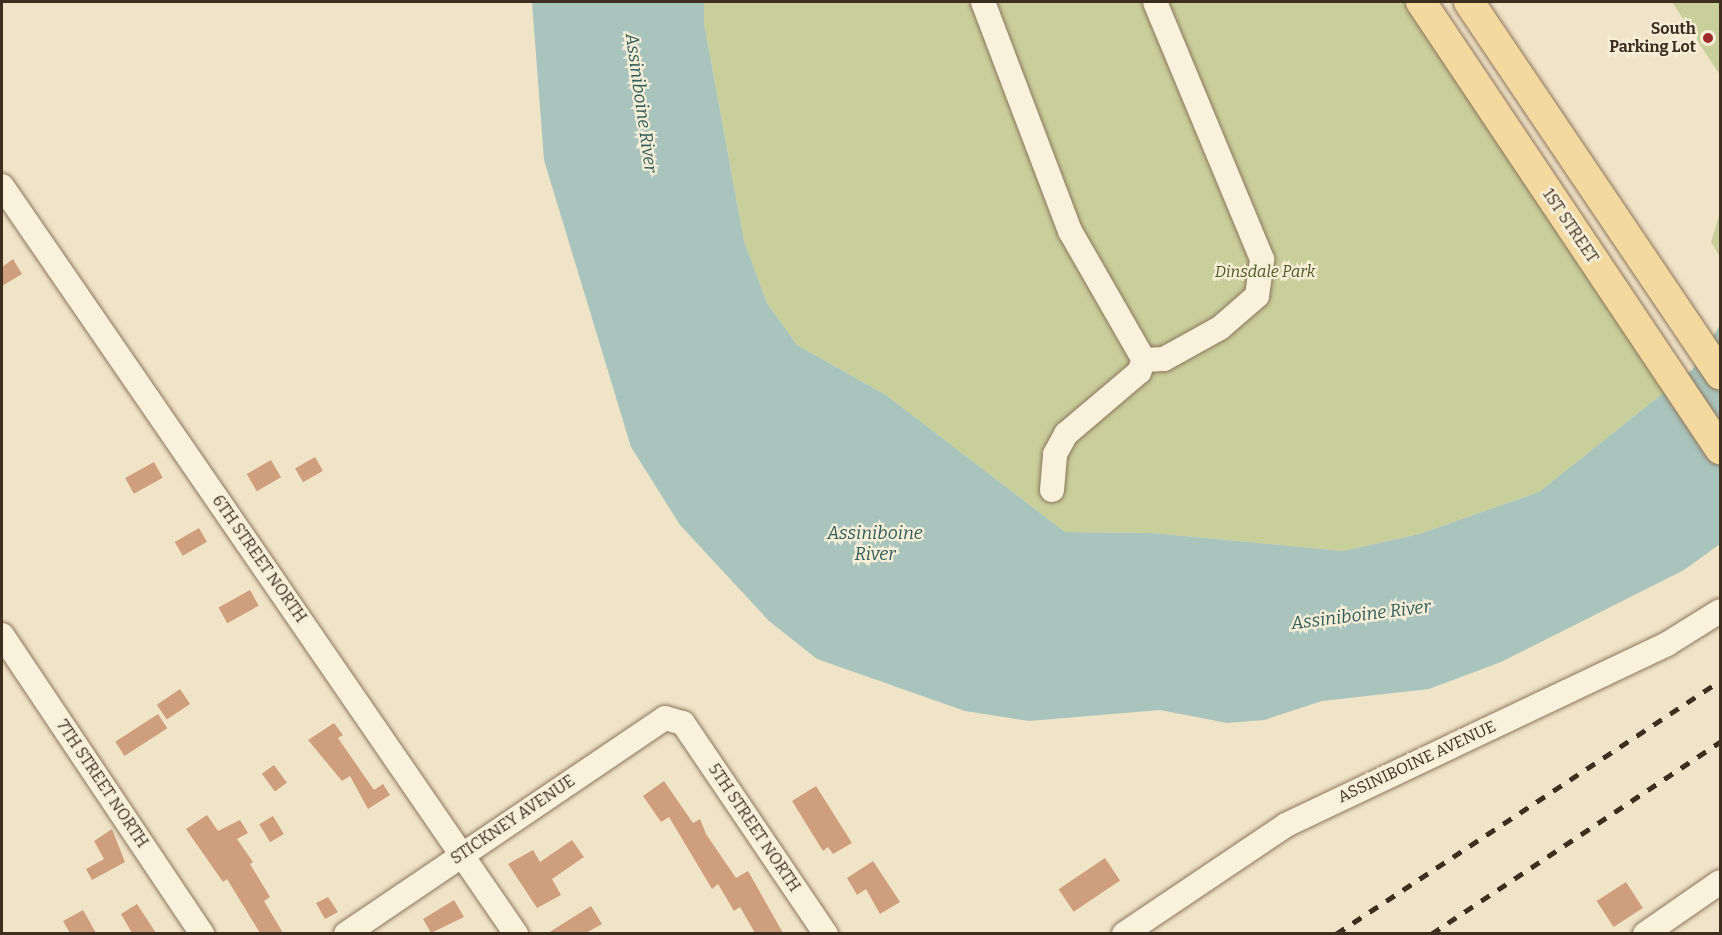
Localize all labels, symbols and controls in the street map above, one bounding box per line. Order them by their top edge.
place label: South Parking Lot [1609,19,1696,57]
marker: South Parking Lot [1701,31,1715,45]
water label: Assiniboine River [621,32,661,174]
street label: 1ST STREET [1538,185,1602,267]
park label: Dinsdale Park [1215,262,1315,282]
street label: 6TH STREET NORTH [208,492,310,626]
water label: Assiniboine River [827,523,923,566]
water label: Assiniboine River [1290,596,1432,634]
street label: 7TH STREET NORTH [52,717,152,851]
street label: ASSINIBOINE AVENUE [1335,717,1499,807]
street label: 5TH STREET NORTH [704,760,804,896]
street label: STICKNEY AVENUE [447,771,579,869]

